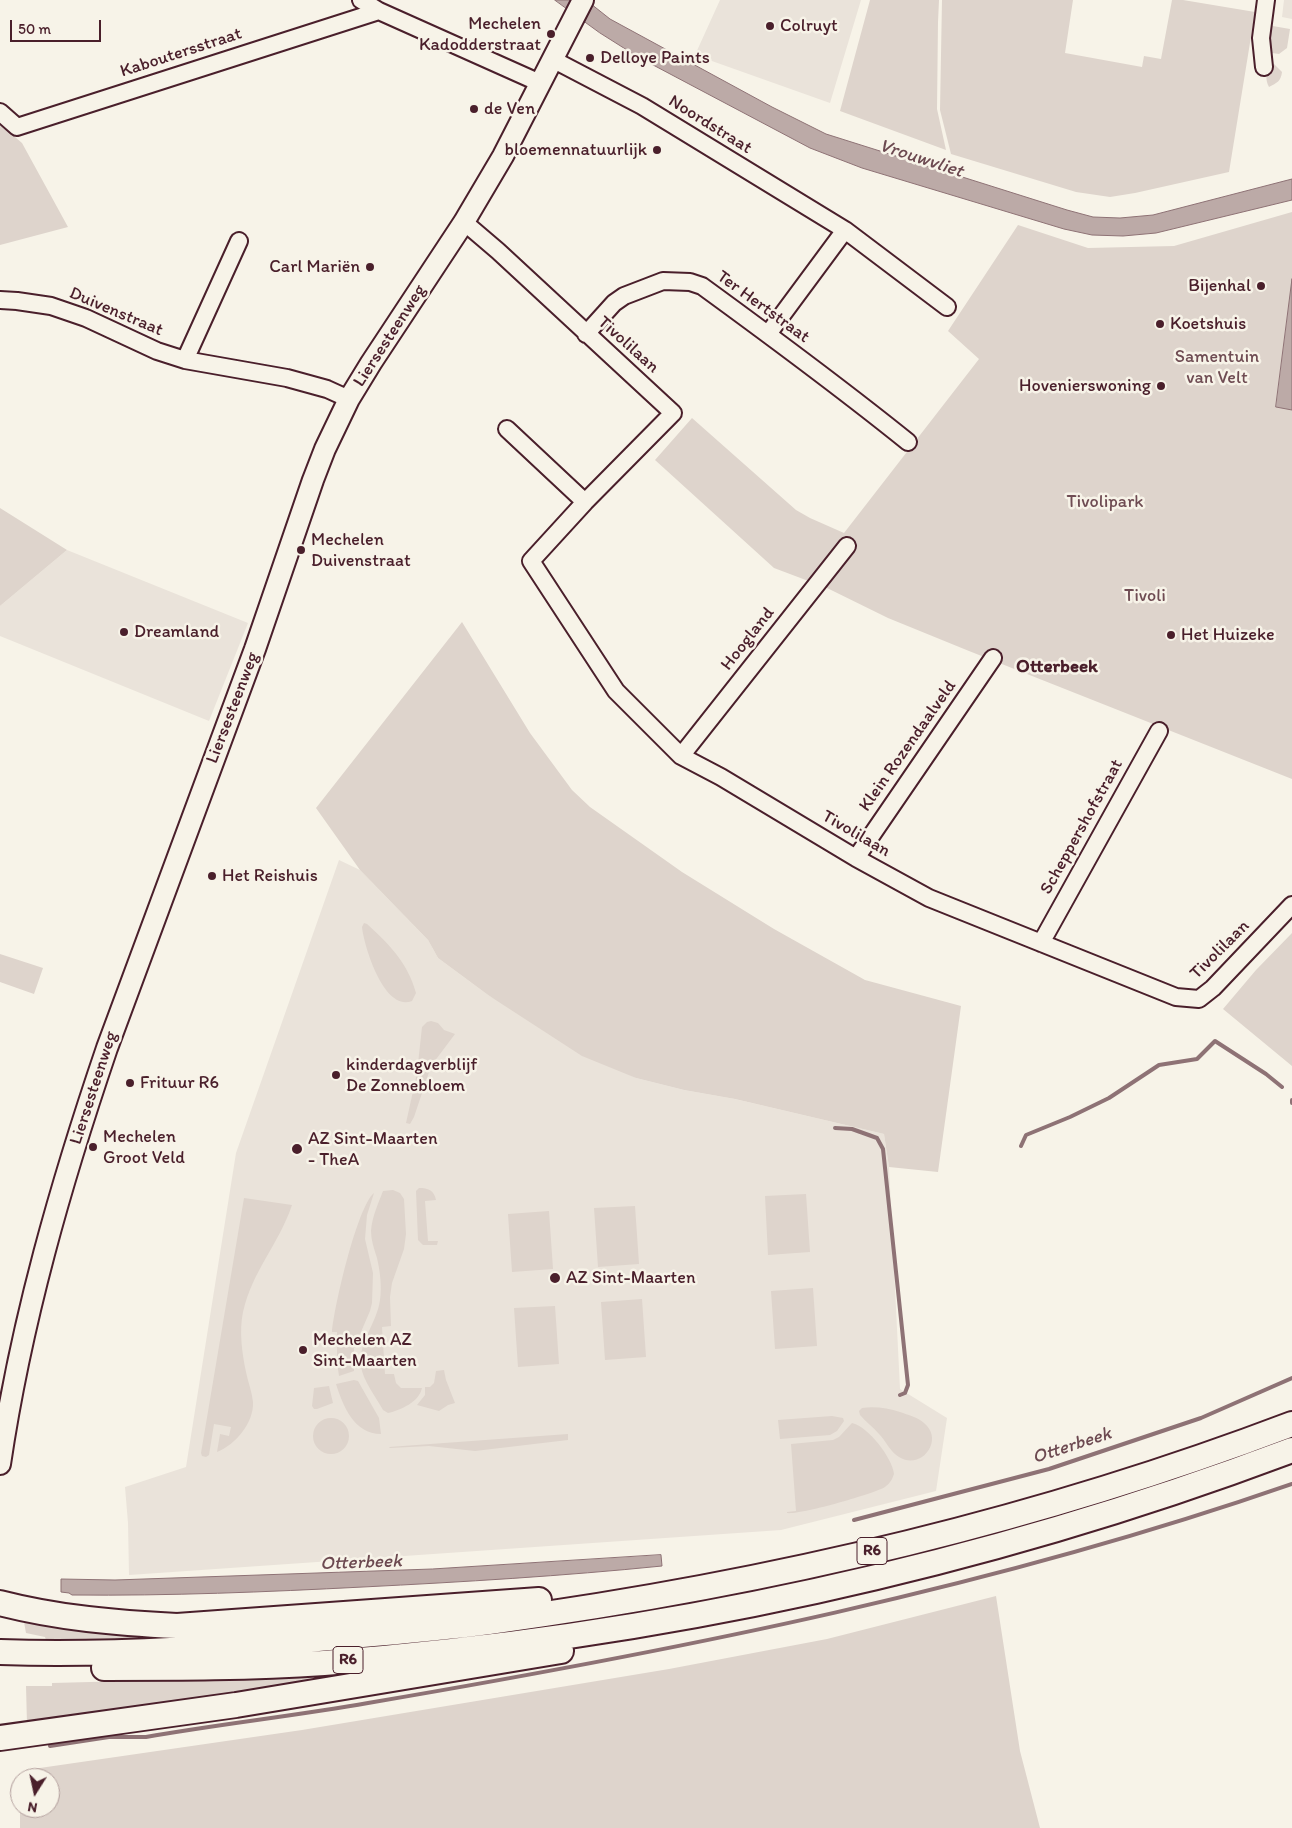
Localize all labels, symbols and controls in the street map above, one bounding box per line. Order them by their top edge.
scale bar [12,10,104,42]
place label: Mechelen Kadodderstraat [419,13,541,56]
place label: Colruyt [780,15,838,37]
text: 50 m [18,20,51,38]
marker: Colruyt [764,20,776,32]
street label: Kaboutersstraat [117,23,245,83]
marker: Mechelen Kadodderstraat [545,28,557,40]
place label: Delloye Paints [600,47,710,69]
marker: Delloye Paints [584,52,596,64]
street label: Noordstraat [664,91,756,159]
place label: de Ven [484,98,535,120]
marker: de Ven [468,103,480,115]
water label: Vrouwvliet [876,135,966,183]
place label: bloemennatuurlijk [505,139,647,161]
marker: bloemennatuurlijk [651,144,663,156]
place label: Carl Mariën [269,256,360,278]
marker: Carl Mariën [364,261,376,273]
street label: Ter Hertstraat [712,266,814,348]
place label: Bijenhal [1188,275,1251,297]
marker: Bijenhal [1255,280,1267,292]
street label: Liersesteenweg [349,281,431,391]
street label: Duivenstraat [66,283,166,341]
street label: Tivolilaan [593,312,663,378]
place label: Koetshuis [1170,313,1246,335]
marker: Koetshuis [1154,318,1166,330]
park label: Samentuin van Velt [1175,346,1259,388]
place label: Hovenierswoning [1019,375,1151,397]
marker: Hovenierswoning [1155,380,1167,392]
park label: Tivolipark [1066,491,1144,513]
place label: Mechelen Duivenstraat [311,529,411,572]
marker: Mechelen Duivenstraat [295,544,307,556]
park label: Tivoli [1124,585,1166,607]
street label: Hoogland [717,603,779,675]
place label: Dreamland [134,621,219,643]
place label: Het Huizeke [1181,624,1275,646]
marker: Dreamland [118,626,130,638]
marker: Het Huizeke [1165,629,1177,641]
street label: Liersesteenweg [202,649,264,767]
district label: Otterbeek [1016,656,1098,678]
street label: Klein Rozendaalveld [855,676,961,816]
street label: Scheppershofstraat [1036,756,1128,898]
street label: Tivolilaan [818,806,894,862]
place label: Het Reishuis [222,865,318,887]
marker: Het Reishuis [206,870,218,882]
street label: Tivolilaan [1186,916,1254,984]
street label: Liersesteenweg [66,1029,122,1147]
place label: kinderdagverblijf De Zonnebloem [346,1054,477,1096]
marker: kinderdagverblijf De Zonnebloem [330,1069,342,1081]
place label: Frituur R6 [140,1072,219,1094]
marker: Frituur R6 [124,1077,136,1089]
place label: Mechelen Groot Veld [103,1126,185,1168]
place label: AZ Sint-Maarten - TheA [308,1128,437,1170]
marker: Mechelen Groot Veld [87,1141,99,1153]
marker: AZ Sint-Maarten - TheA [290,1142,304,1156]
place label: AZ Sint-Maarten [566,1267,695,1289]
marker: AZ Sint-Maarten [548,1271,562,1285]
place label: Mechelen AZ Sint-Maarten [313,1329,417,1372]
marker: Mechelen AZ Sint-Maarten [297,1344,309,1356]
water label: Otterbeek [1030,1423,1114,1469]
road number: R6 [857,1538,887,1564]
water label: Otterbeek [320,1550,402,1576]
road number: R6 [333,1646,363,1674]
north arrow [10,1768,60,1818]
text: N [26,1798,39,1816]

